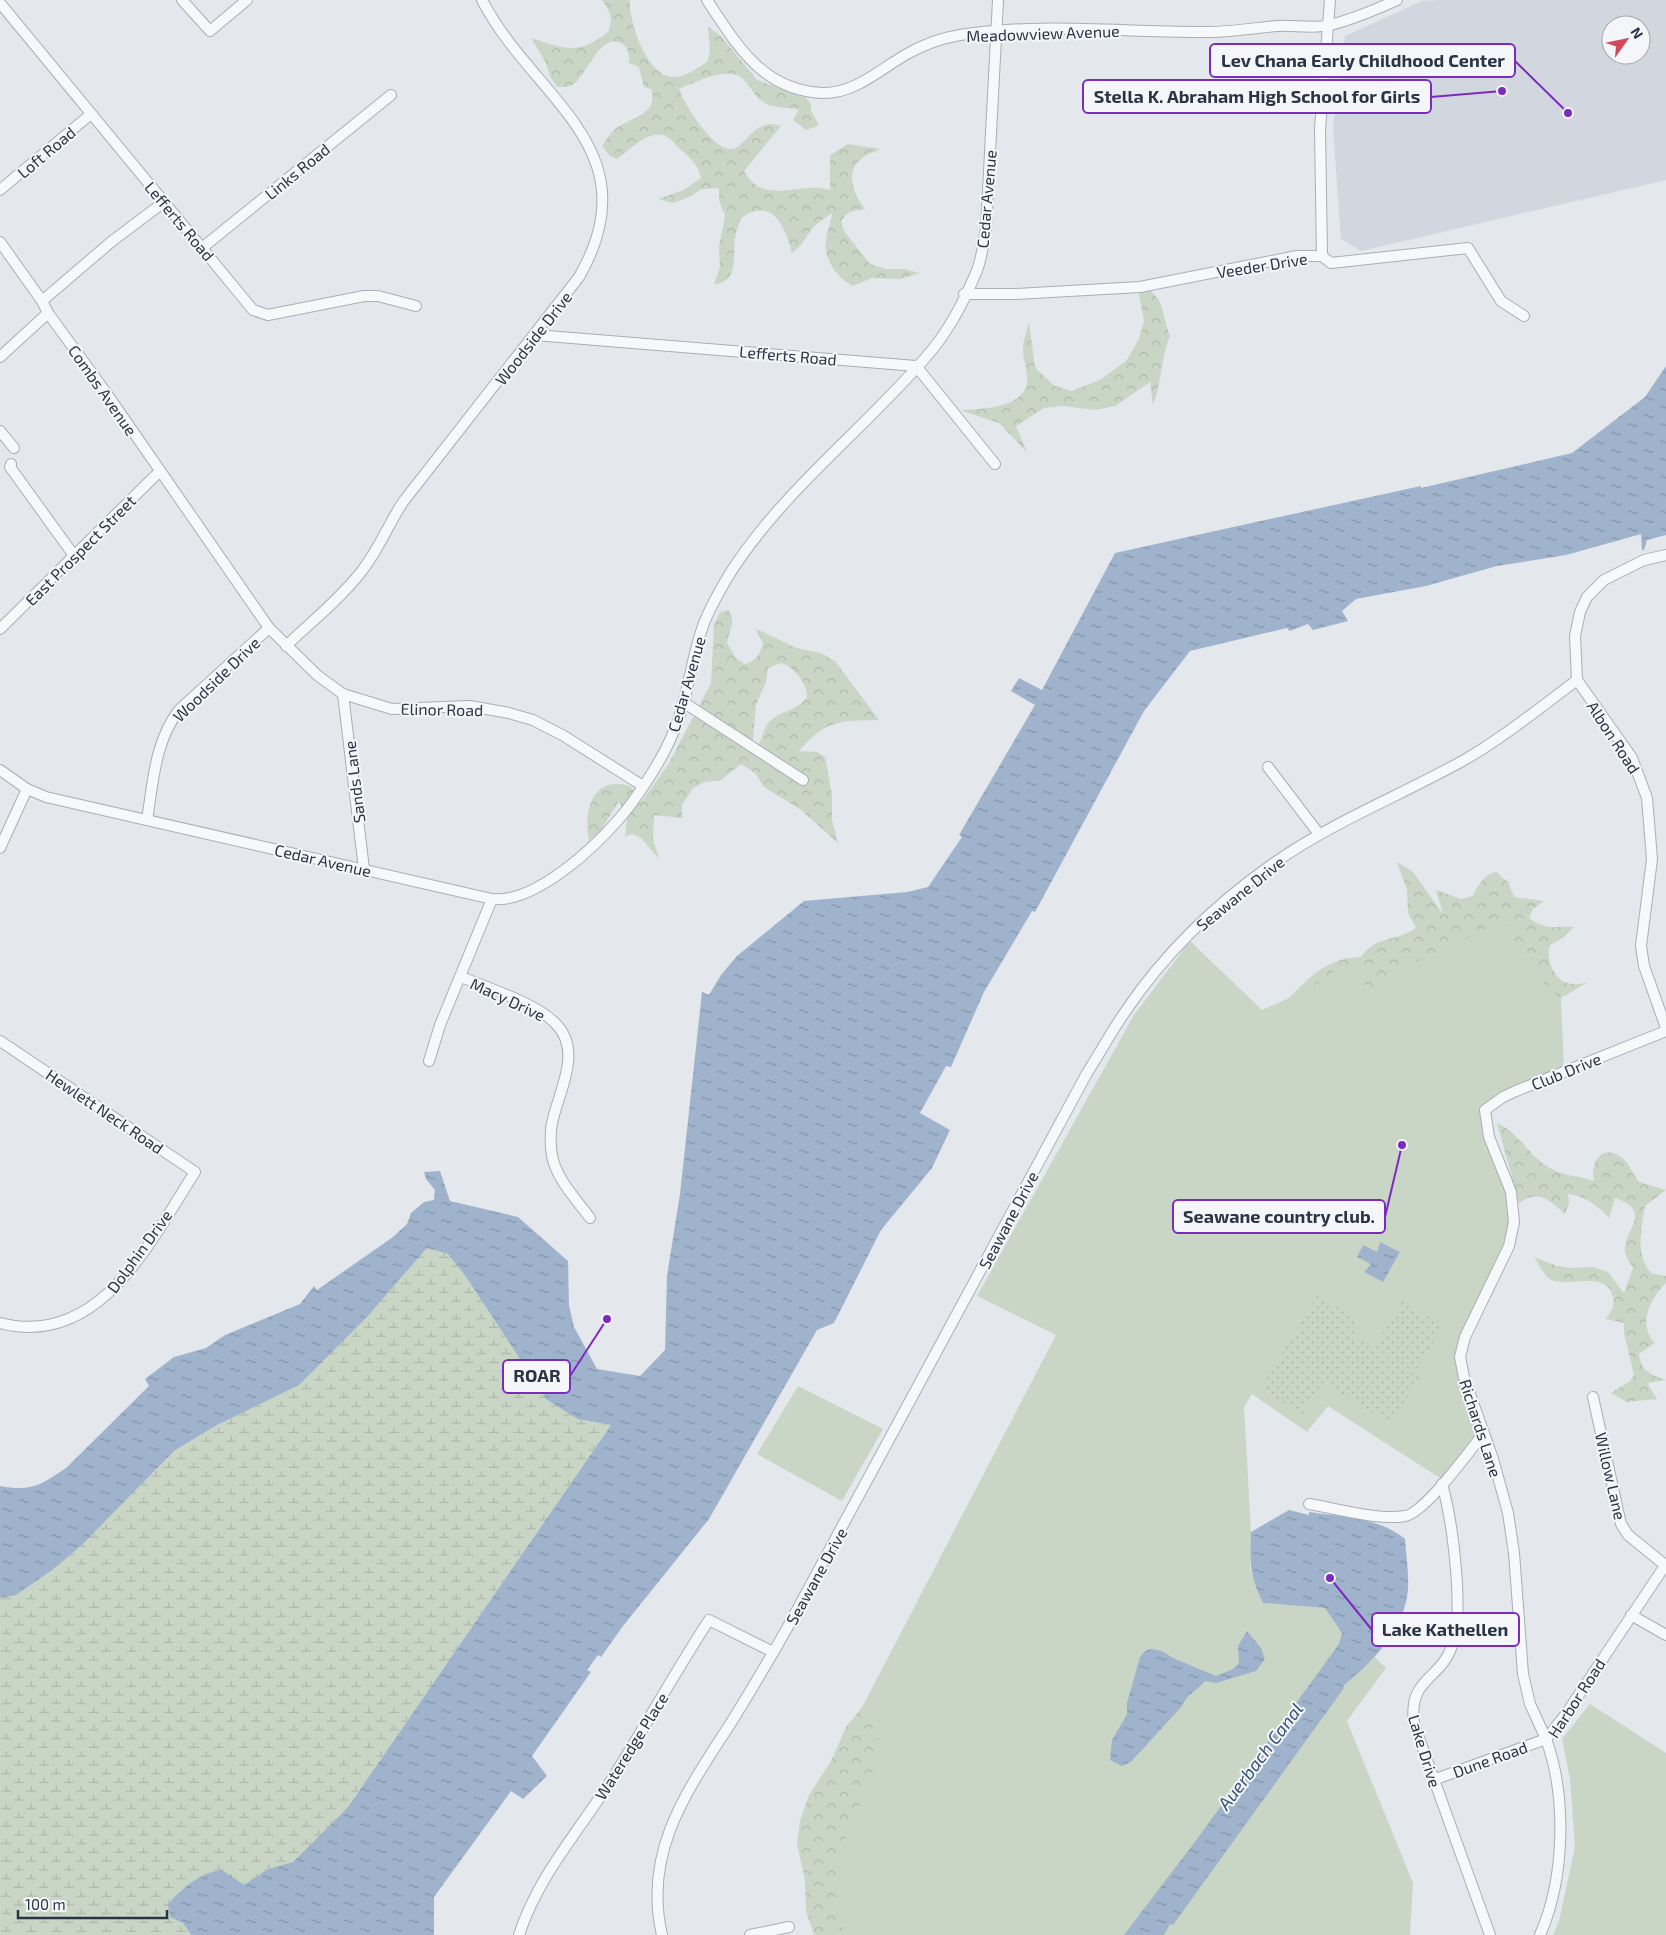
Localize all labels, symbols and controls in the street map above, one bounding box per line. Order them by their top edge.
north arrow [1601,15,1651,65]
street label: Meadowview Avenue [966,21,1120,45]
text: N [1627,24,1647,42]
callout: Lev Chana Early Childhood Center [1210,44,1515,77]
text: Lev Chana Early Childhood Center [1221,49,1505,71]
callout: Stella K. Abraham High School for Girls [1083,80,1431,113]
text: Stella K. Abraham High School for Girls [1094,85,1420,107]
street label: Loft Road [13,122,79,182]
street label: Links Road [261,139,333,203]
street label: Cedar Avenue [972,149,1000,249]
street label: Lefferts Road [141,177,219,265]
street label: Veeder Drive [1215,248,1309,282]
street label: Woodside Drive [491,287,575,389]
street label: Combs Avenue [65,341,141,439]
street label: Lefferts Road [739,341,837,369]
street label: East Prospect Street [21,491,139,609]
street label: Woodside Drive [169,633,263,725]
street label: Cedar Avenue [663,634,709,734]
street label: Albon Road [1584,697,1644,777]
street label: Elinor Road [401,699,483,719]
street label: Sands Lane [340,740,368,824]
street label: Cedar Avenue [273,840,373,880]
street label: Seawane Drive [1192,852,1288,934]
street label: Macy Drive [468,973,548,1025]
street label: Club Drive [1528,1048,1604,1094]
street label: Hewlett Neck Road [43,1065,167,1157]
street label: Seawane Drive [974,1168,1042,1272]
callout: Seawane country club. [1173,1200,1385,1233]
text: Seawane country club. [1183,1205,1375,1227]
street label: Dolphin Drive [103,1206,175,1296]
callout: ROAR [503,1360,570,1393]
text: ROAR [513,1364,561,1386]
street label: Richards Lane [1456,1377,1506,1479]
street label: Willow Lane [1592,1430,1630,1522]
street label: Seawane Drive [782,1524,850,1628]
callout: Lake Kathellen [1372,1613,1519,1646]
text: Lake Kathellen [1382,1618,1508,1640]
street label: Harbor Road [1543,1655,1609,1741]
street label: Wateredge Place [590,1689,672,1803]
water label: Auerbach Canal [1212,1698,1307,1815]
street label: Lake Drive [1405,1712,1445,1790]
street label: Dune Road [1450,1737,1530,1781]
scale bar [18,1888,166,1920]
text: 100 m [25,1895,66,1913]

